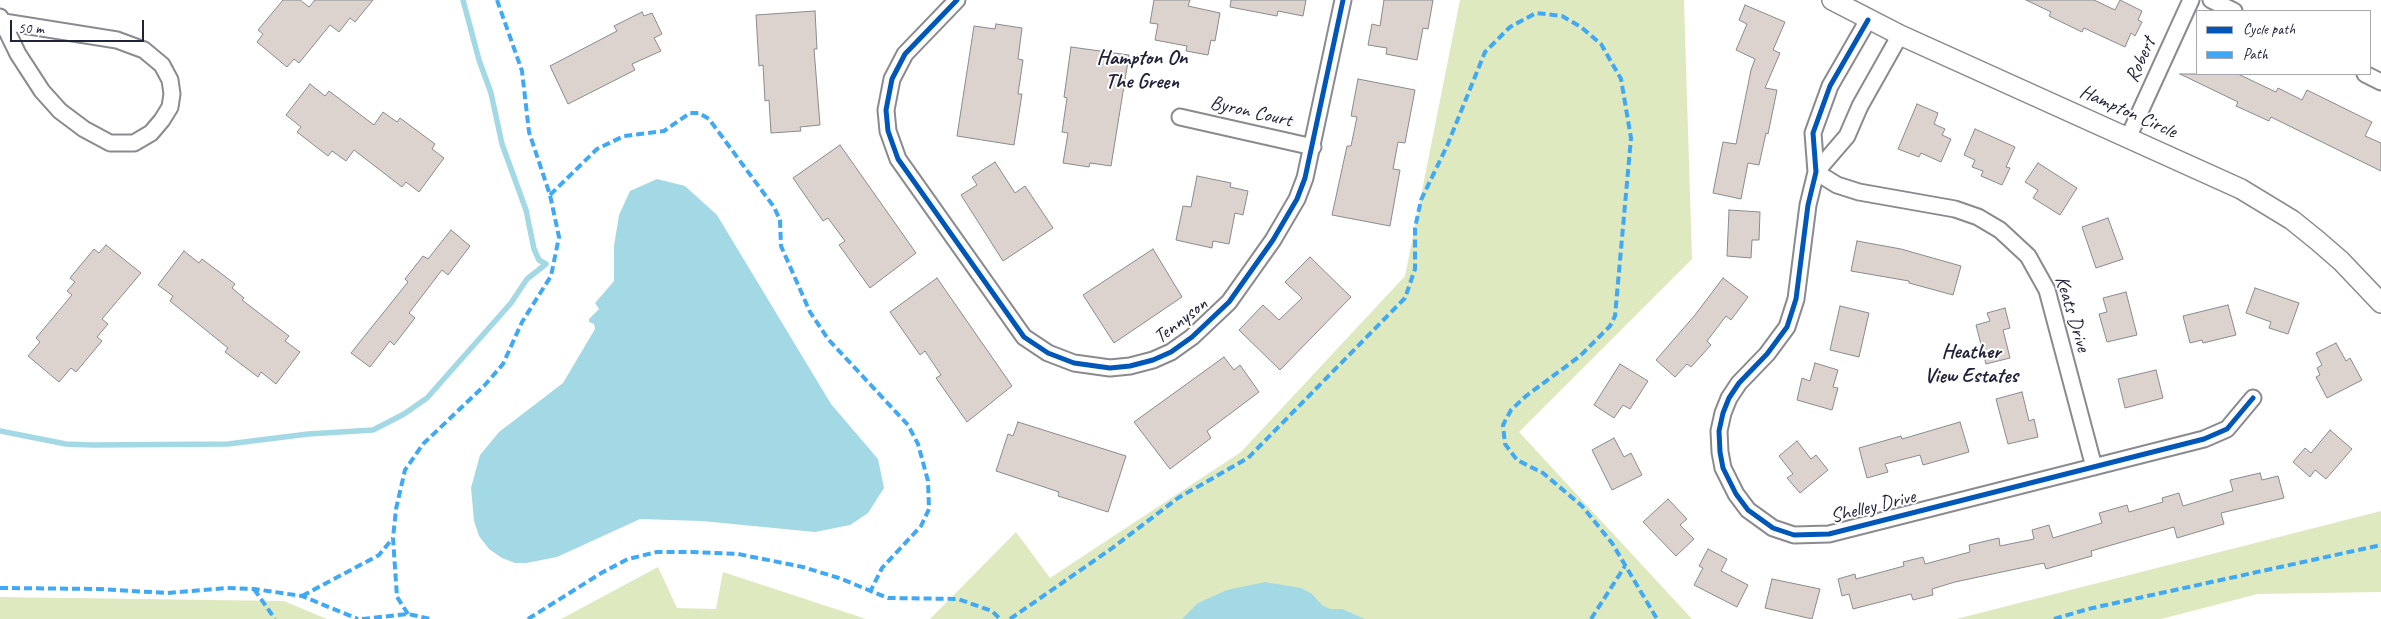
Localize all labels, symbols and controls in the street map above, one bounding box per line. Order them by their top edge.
scale bar [12,10,146,42]
legend [2196,10,2371,75]
text: 50 m [18,19,44,38]
text: Cycle path [2243,20,2295,39]
street label: Robert [2121,34,2161,86]
district label: Hampton On The Green [1097,45,1187,95]
text: Path [2243,45,2268,64]
street label: Hampton Circle [2076,80,2180,144]
street label: Byron Court [1208,91,1294,133]
street label: Keats Drive [2049,273,2095,355]
street label: Tennyson [1149,293,1213,349]
district label: Heather View Estates [1924,339,2018,389]
street label: Shelley Drive [1828,485,1918,529]

